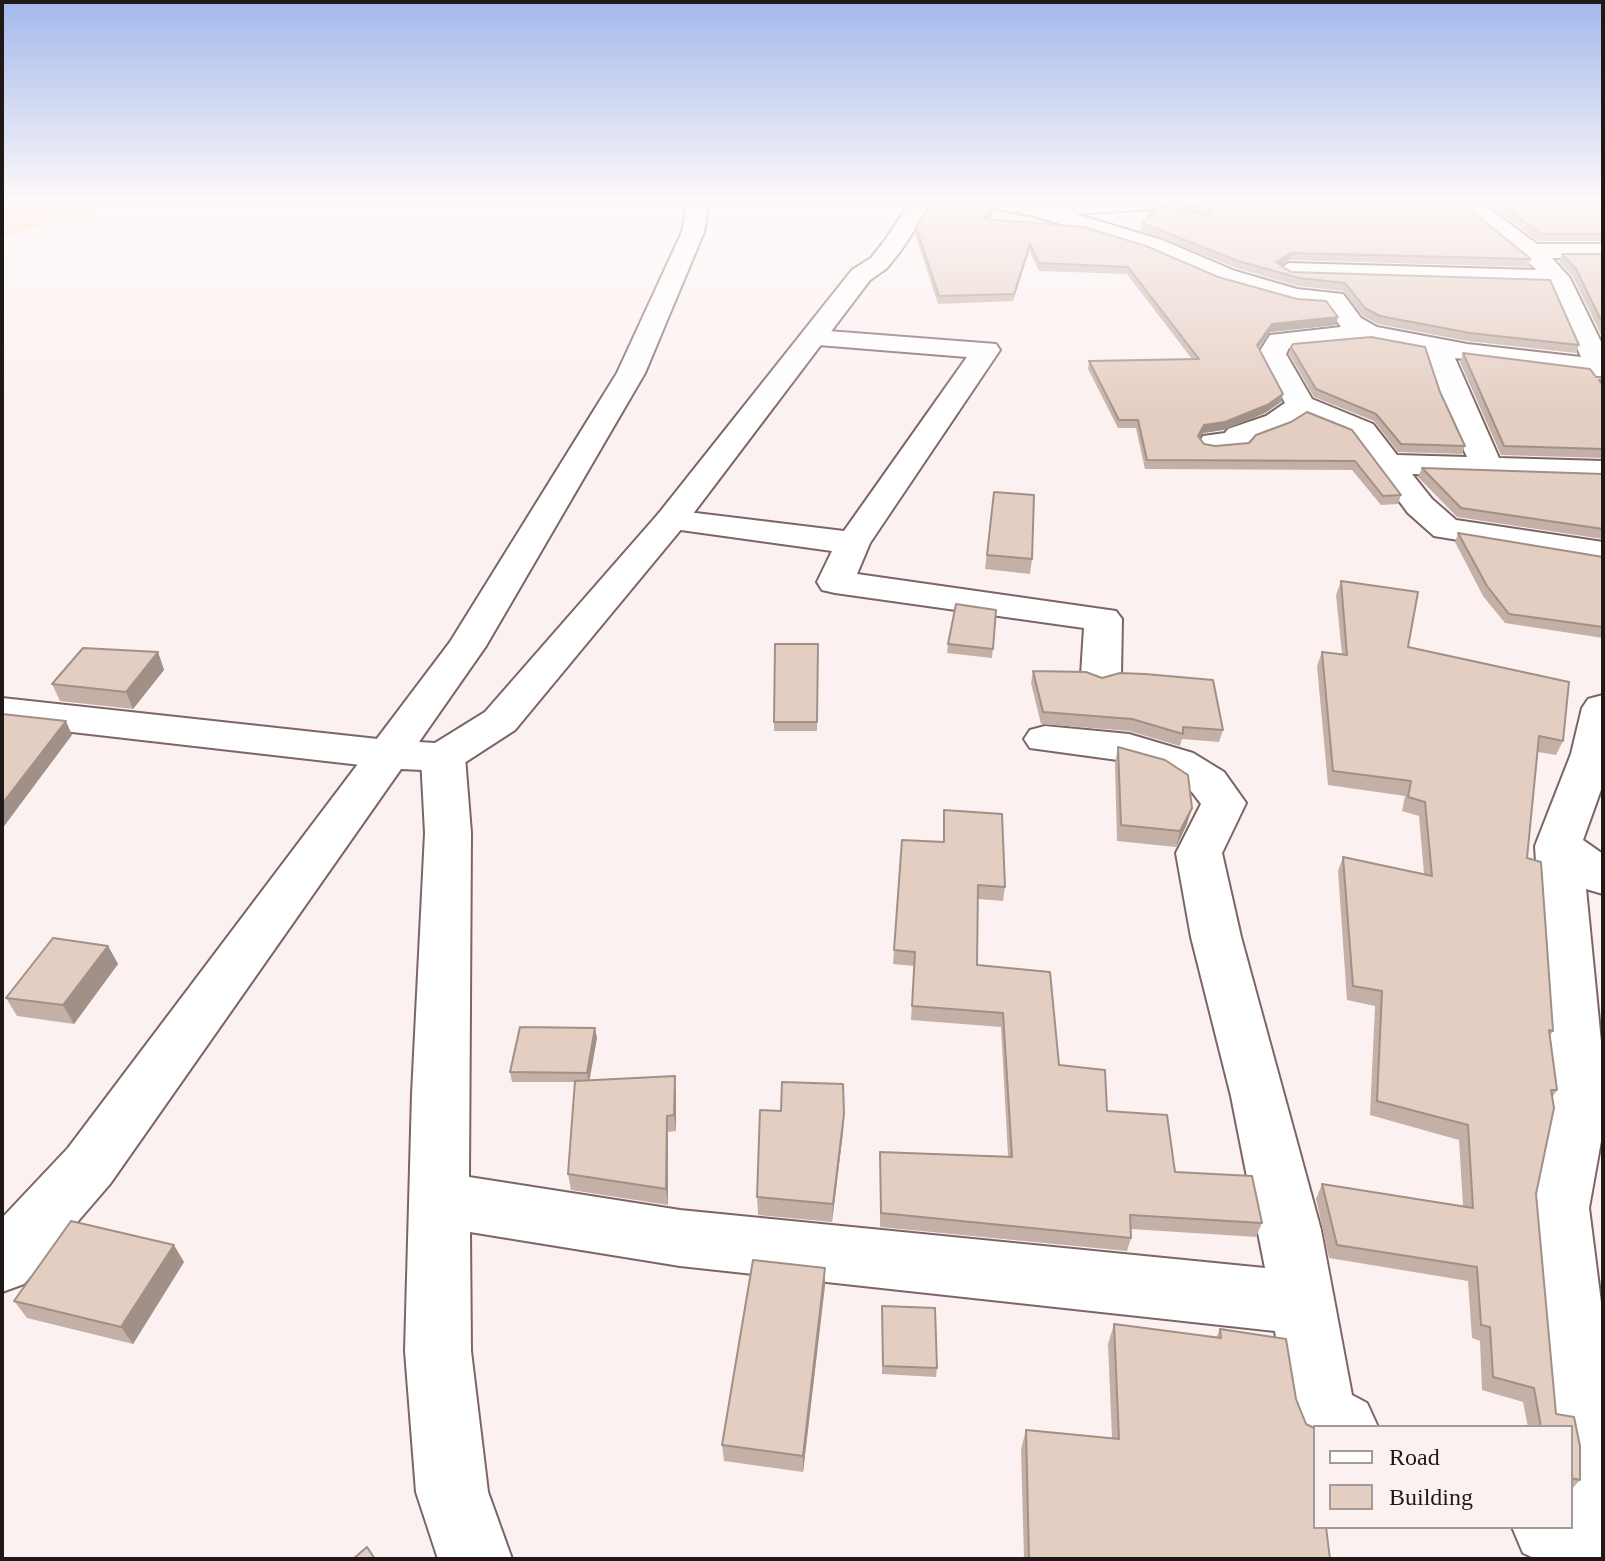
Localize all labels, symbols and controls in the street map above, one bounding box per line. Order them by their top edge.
legend [1313,1425,1573,1529]
text: Road [1389,1444,1440,1470]
text: Building [1389,1484,1473,1510]

